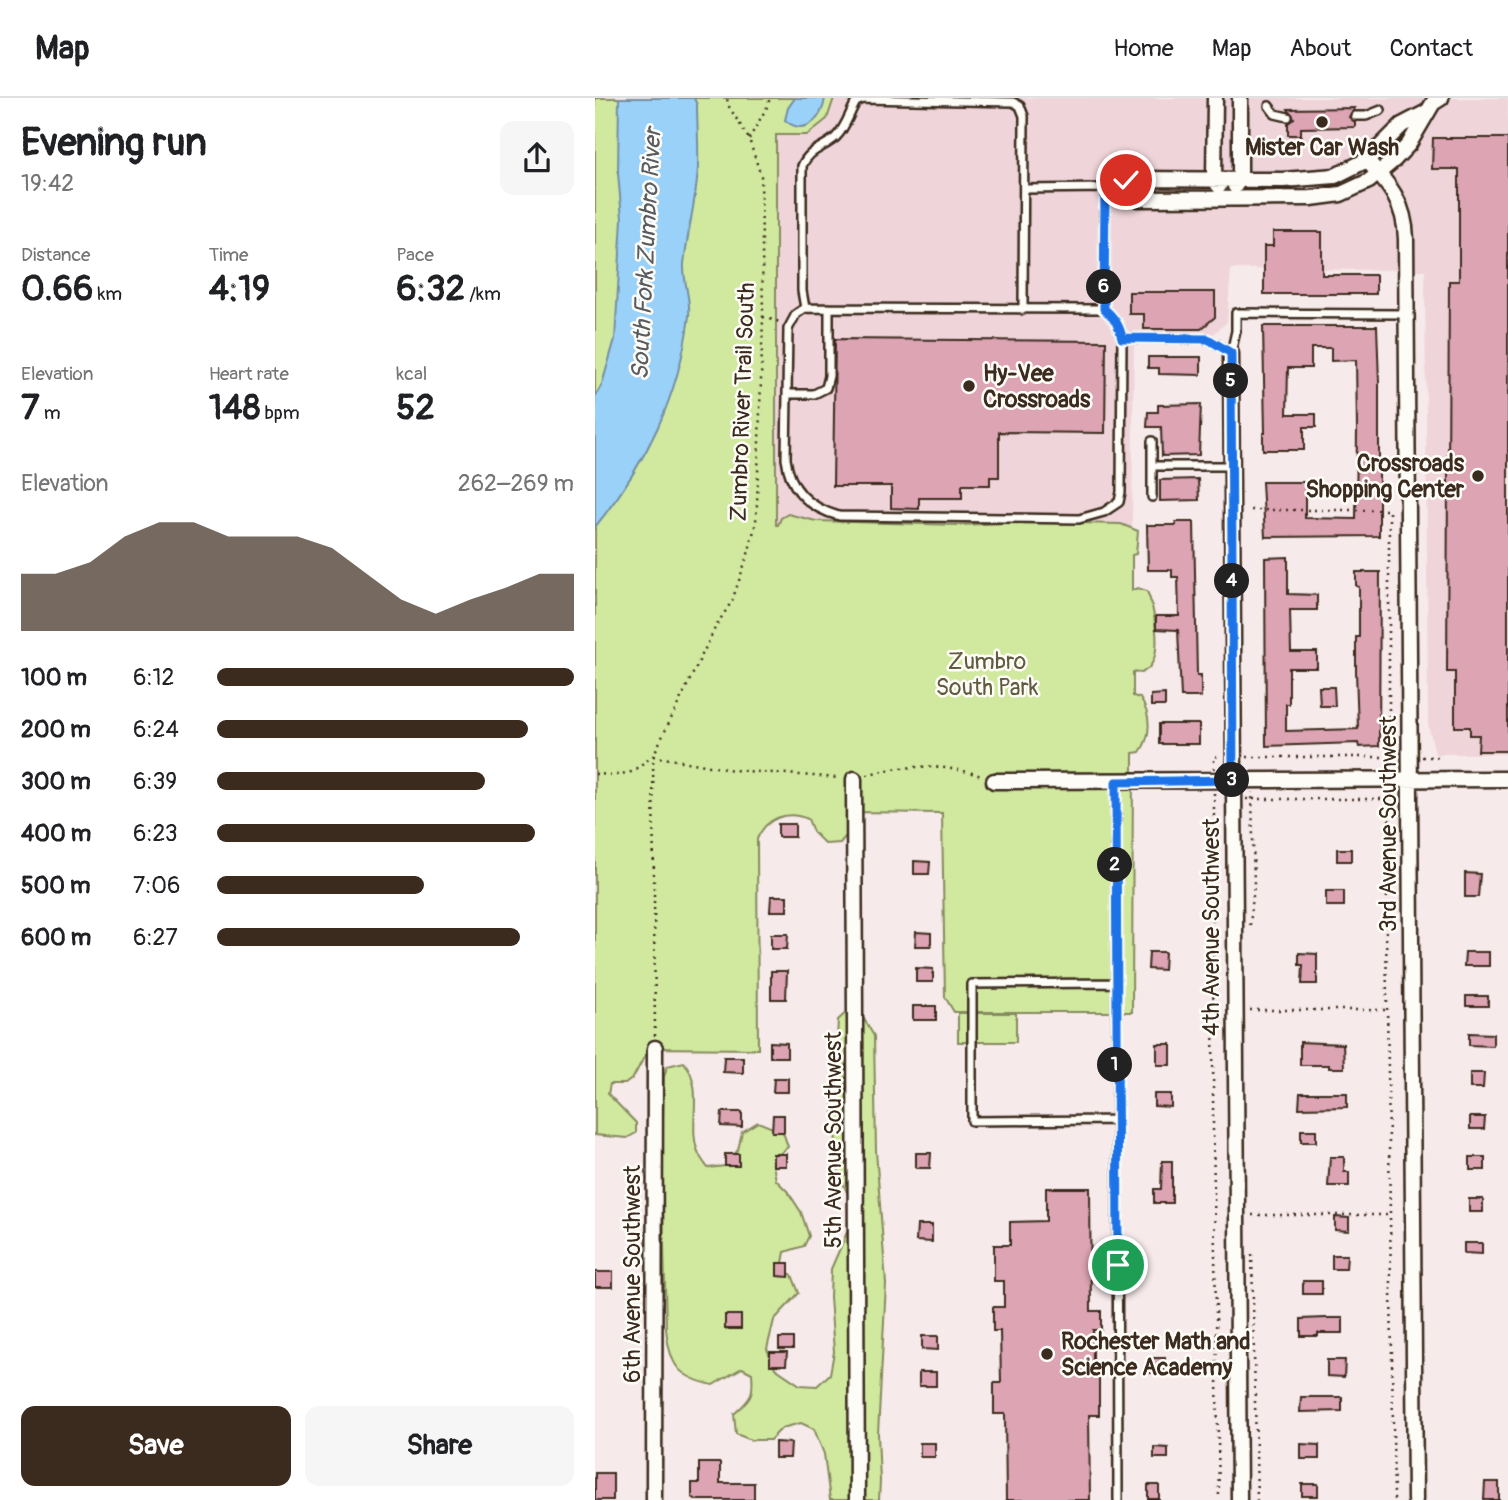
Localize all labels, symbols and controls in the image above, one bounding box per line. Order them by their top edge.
text: Map [35,28,90,69]
text: Home [1113,34,1174,63]
text: Map [1212,34,1252,63]
text: About [1290,34,1352,63]
text: Contact [1390,34,1473,63]
marker: Mister Car Wash [1314,114,1330,130]
text: Evening run [21,119,207,167]
button: share [500,121,574,195]
water label: South Fork Zumbro River [625,124,668,381]
place label: Mister Car Wash [1245,133,1399,162]
pin [1096,150,1156,210]
icon: check [1107,161,1145,199]
text: 19:42 [21,169,74,198]
text: Distance [21,243,90,267]
text: Time [209,243,248,267]
text: Pace [396,243,434,267]
text: 0.66 [21,267,93,311]
text: 4:19 [209,267,270,311]
text: 6:32 [396,267,465,311]
pin: 6 [1086,270,1121,304]
text: 6 [1098,274,1109,298]
text: km [93,282,122,306]
text: /km [465,282,501,306]
street label: Zumbro River Trail South [724,282,761,522]
place label: Hy-Vee Crossroads [983,359,1091,414]
text: Elevation [21,362,93,386]
text: Heart rate [209,362,289,386]
text: kcal [396,362,427,386]
pin: 5 [1213,364,1249,398]
text: 5 [1225,368,1236,392]
marker: Hy-Vee Crossroads [961,378,977,394]
text: 7 [21,386,40,430]
text: 148 [209,386,260,430]
text: 52 [396,386,435,430]
text: m [40,401,61,425]
text: bpm [260,401,300,425]
place label: Crossroads Shopping Center [1305,449,1465,504]
marker: Crossroads Shopping Center [1470,468,1486,484]
text: Elevation [21,469,109,498]
text: 262–269 m [458,469,574,498]
pin: 4 [1215,564,1249,598]
text: 4 [1226,568,1237,592]
park label: Zumbro South Park [936,647,1039,702]
text: 100 m [21,663,87,692]
text: 6:12 [133,663,174,692]
text: 200 m [21,715,91,744]
text: 6:24 [133,715,179,744]
street label: 3rd Avenue Southwest [1374,715,1403,932]
pin: 3 [1215,762,1249,798]
text: 300 m [21,767,91,796]
text: 6:39 [133,767,177,796]
text: 3 [1226,767,1237,791]
street label: 4th Avenue Southwest [1197,817,1226,1036]
text: 400 m [21,819,91,848]
text: 6:23 [133,819,178,848]
pin: 2 [1098,848,1133,882]
text: 2 [1109,852,1120,876]
text: 500 m [21,871,90,900]
text: 7:06 [133,871,180,900]
text: 600 m [21,923,91,952]
text: 6:27 [133,923,178,952]
street label: 5th Avenue Southwest [819,1031,848,1249]
pin: 1 [1098,1048,1133,1082]
text: 1 [1111,1052,1118,1076]
street label: 6th Avenue Southwest [618,1164,647,1383]
pin [1088,1235,1148,1295]
icon: arrive [1099,1246,1137,1284]
place label: Rochester Math and Science Academy [1061,1327,1250,1382]
marker: Rochester Math and Science Academy [1039,1346,1055,1362]
button: Save [21,1406,291,1486]
button: Share [305,1406,574,1486]

